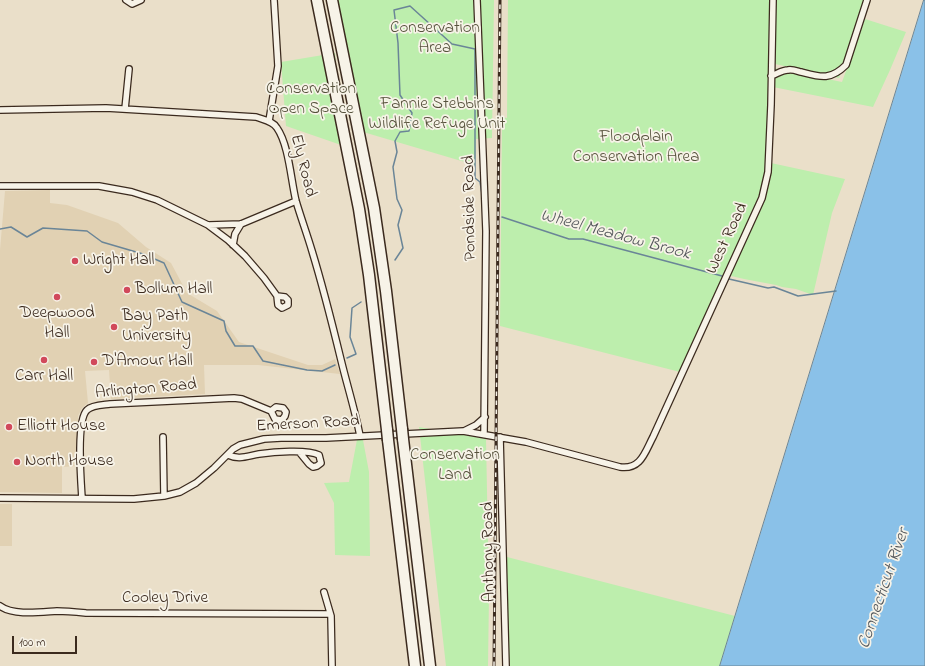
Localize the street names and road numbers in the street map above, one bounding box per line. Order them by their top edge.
street label: Ely Road [284,133,320,199]
street label: Pondside Road [460,155,482,261]
street label: West Road [703,200,753,278]
street label: Arlington Road [94,375,198,405]
street label: Emerson Road [256,412,360,438]
street label: Anthony Road [479,502,501,602]
street label: Cooley Drive [122,589,208,609]

